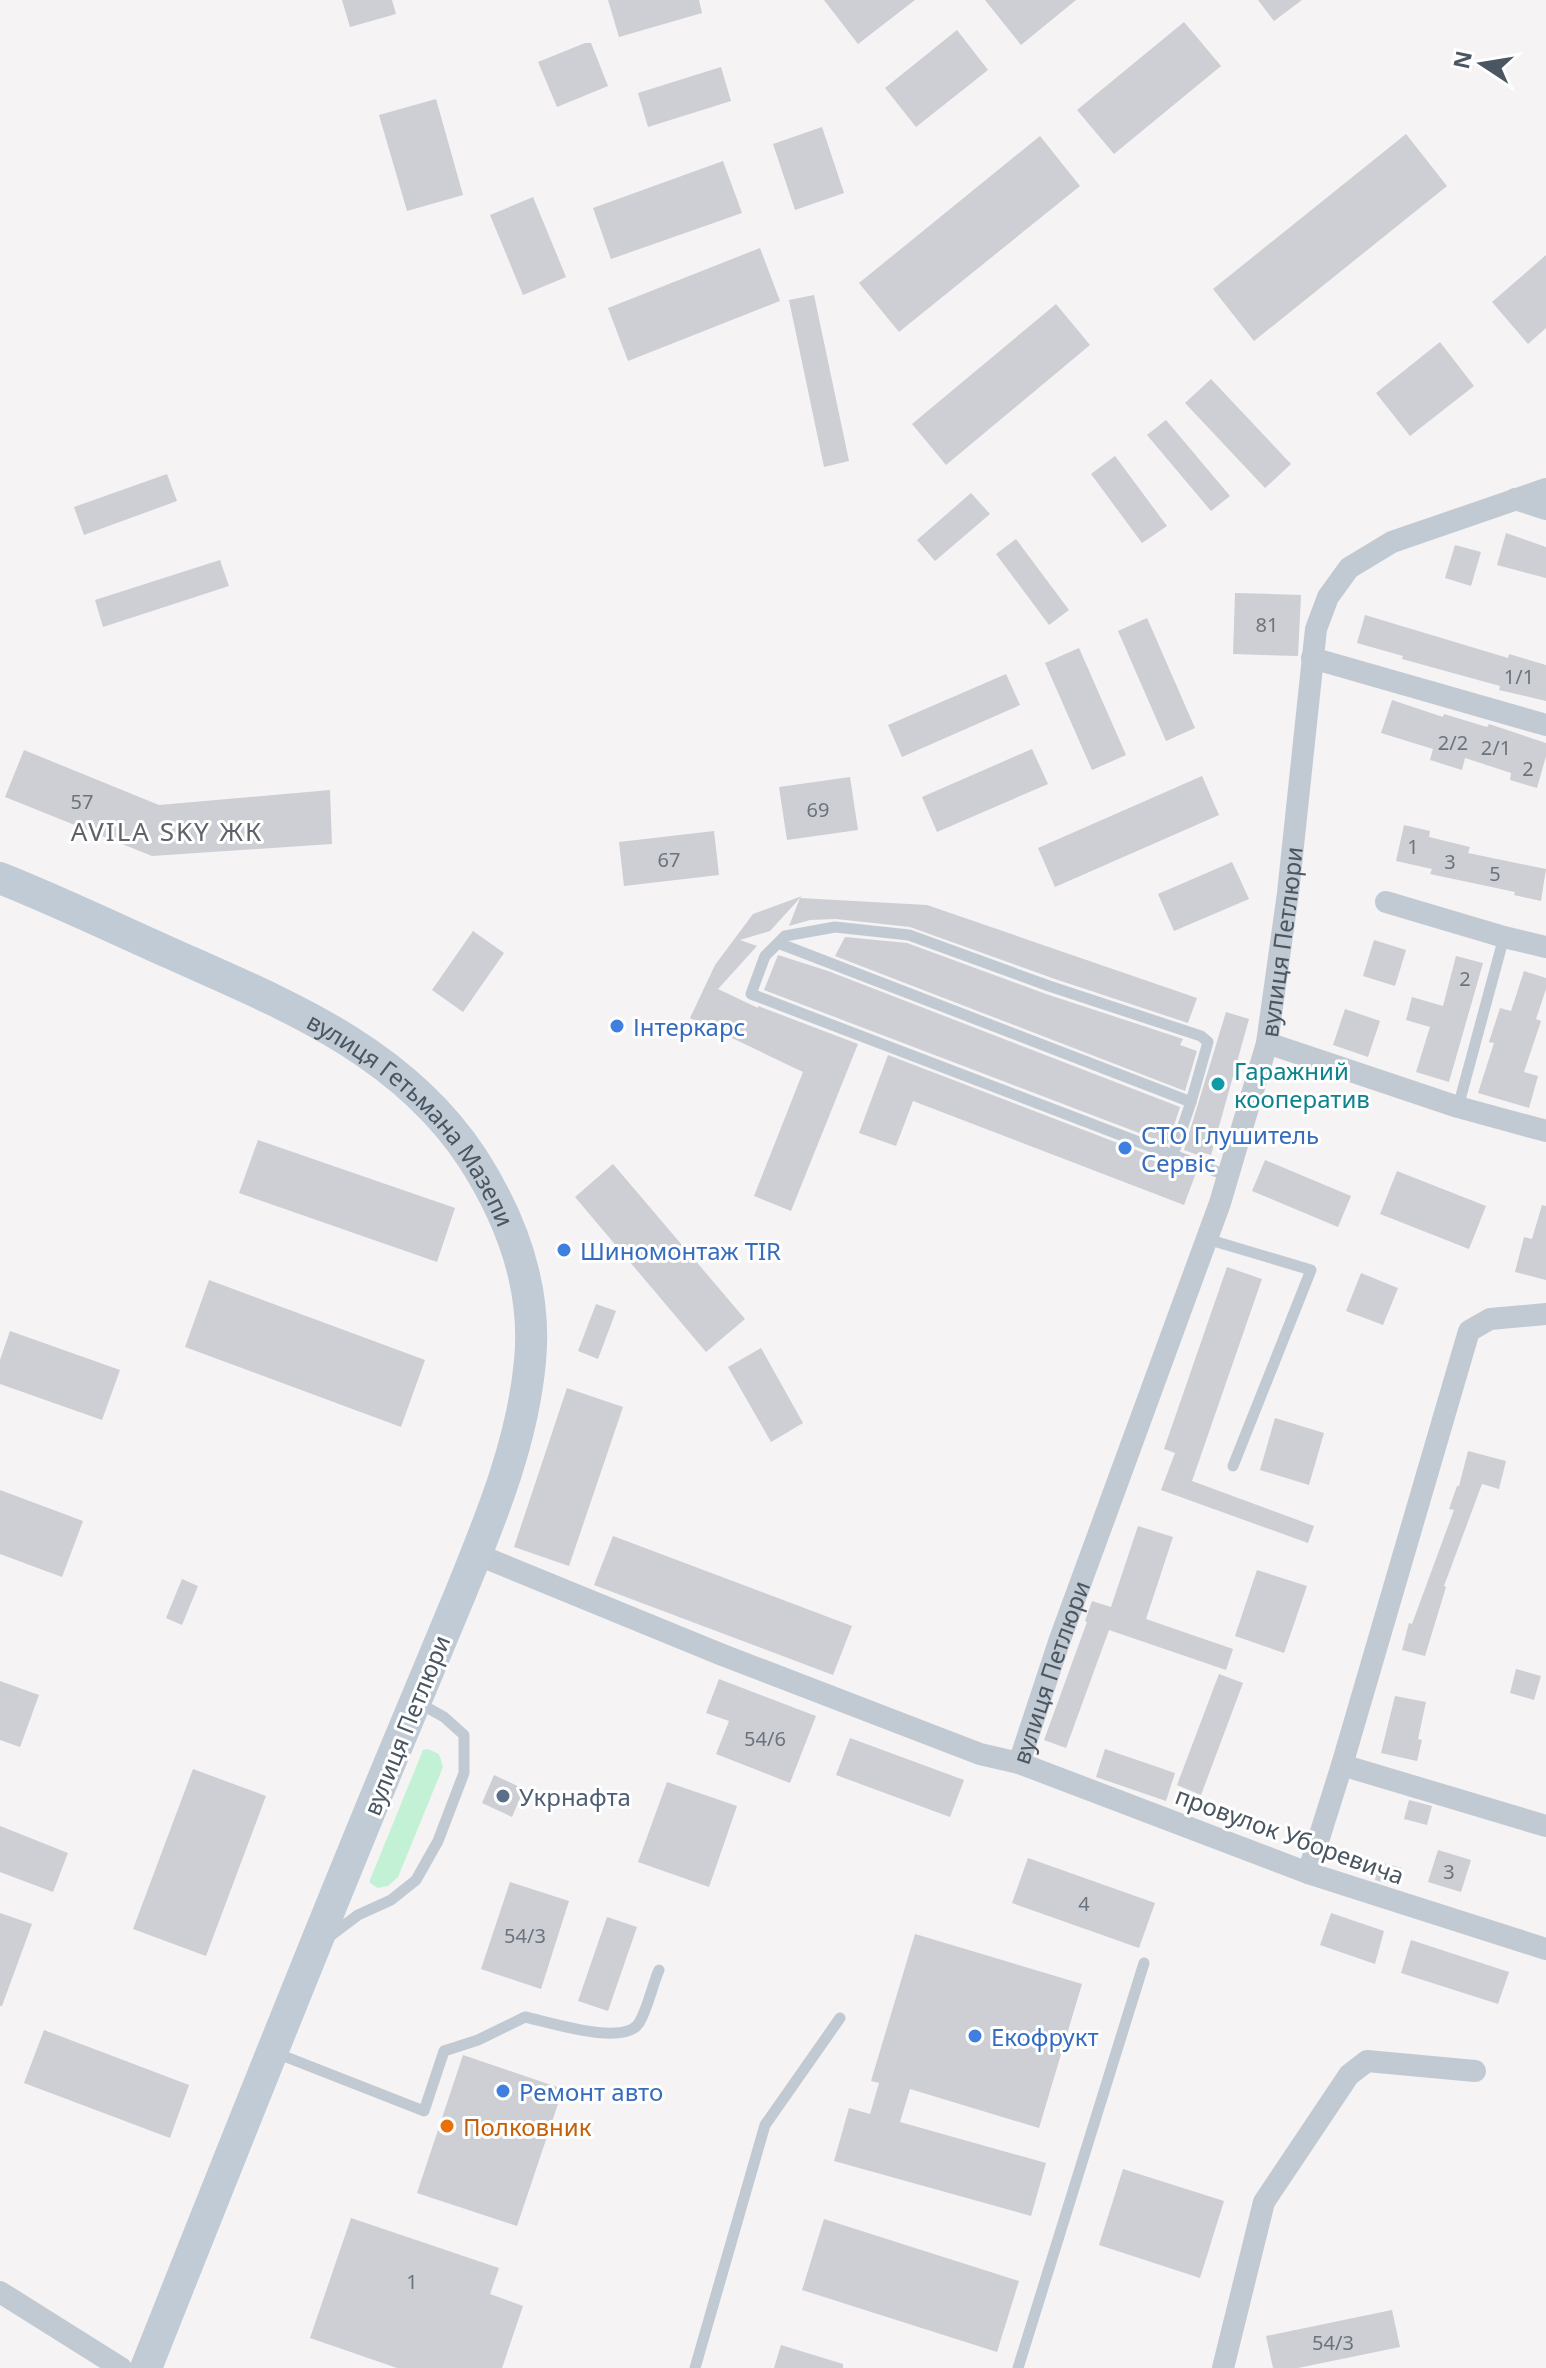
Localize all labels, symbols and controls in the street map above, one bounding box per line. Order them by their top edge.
north arrow [1442,24,1522,104]
text: N [1445,48,1478,72]
house number: 81 [1256,611,1278,638]
house number: 1/1 [1504,663,1534,690]
house number: 2/2 [1438,729,1468,756]
house number: 2/1 [1481,734,1511,761]
house number: 2 [1522,755,1534,782]
house number: 57 [71,788,93,815]
house number: 69 [807,796,829,823]
district label: AVILA SKY ЖК [71,813,263,849]
house number: 1 [1407,833,1419,860]
street label: вулиця Петлюри [1252,845,1309,1039]
house number: 67 [658,846,680,873]
house number: 3 [1444,848,1456,875]
house number: 5 [1489,860,1501,887]
house number: 2 [1459,965,1471,992]
street label: вулиця Гетьмана Мазепи [302,1004,523,1231]
place label: Інтеркарс [633,1010,745,1043]
marker: Інтеркарс [608,1017,626,1035]
place label: Гаражний кооператив [1234,1054,1370,1115]
marker: Гаражний кооператив [1209,1075,1227,1093]
place label: СТО Глушитель Сервіс [1141,1118,1319,1179]
marker: СТО Глушитель Сервіс [1116,1139,1134,1157]
place label: Шиномонтаж TIR [580,1234,781,1267]
marker: Шиномонтаж TIR [555,1241,573,1259]
street label: вулиця Петлюри [1003,1576,1097,1768]
street label: вулиця Петлюри [355,1630,457,1820]
house number: 54/6 [744,1725,786,1752]
street label: провулок Уборевича [1171,1778,1409,1892]
place label: Укрнафта [519,1780,631,1813]
marker: Укрнафта [494,1787,512,1805]
house number: 3 [1443,1858,1455,1885]
house number: 4 [1078,1890,1090,1917]
house number: 54/3 [504,1922,546,1949]
place label: Екофрукт [991,2020,1099,2053]
marker: Екофрукт [966,2027,984,2045]
place label: Ремонт авто [519,2075,663,2108]
marker: Ремонт авто [494,2082,512,2100]
place label: Полковник [463,2110,592,2143]
marker: Полковник [438,2117,456,2135]
house number: 1 [406,2268,418,2295]
house number: 54/3 [1312,2329,1354,2356]

